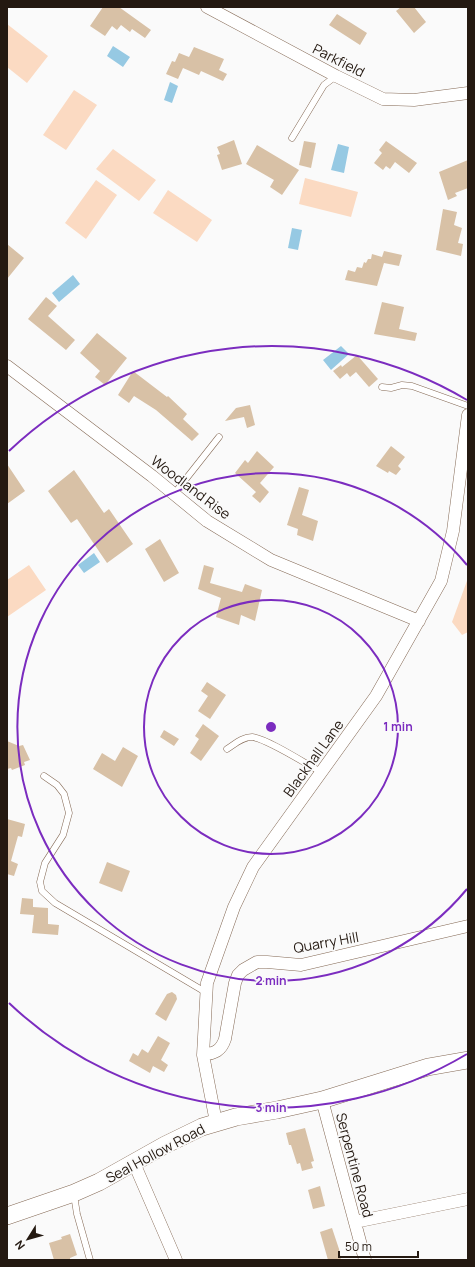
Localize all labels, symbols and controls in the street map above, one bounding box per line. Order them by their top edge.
street label: Parkfield [310,39,368,81]
street label: Woodland Rise [147,451,235,523]
street label: Blackhall Lane [279,716,347,800]
text: 1 min [383,718,413,735]
centre of rings [264,720,278,734]
street label: Quarry Hill [292,927,360,957]
text: 2 min [255,972,287,989]
text: 3 min [255,1099,287,1116]
street label: Serpentine Road [332,1111,378,1219]
street label: Seal Hollow Road [102,1119,208,1187]
north arrow [8,1219,48,1259]
scale bar [339,1233,418,1259]
text: N [11,1238,28,1253]
text: 50 m [345,1238,372,1255]

